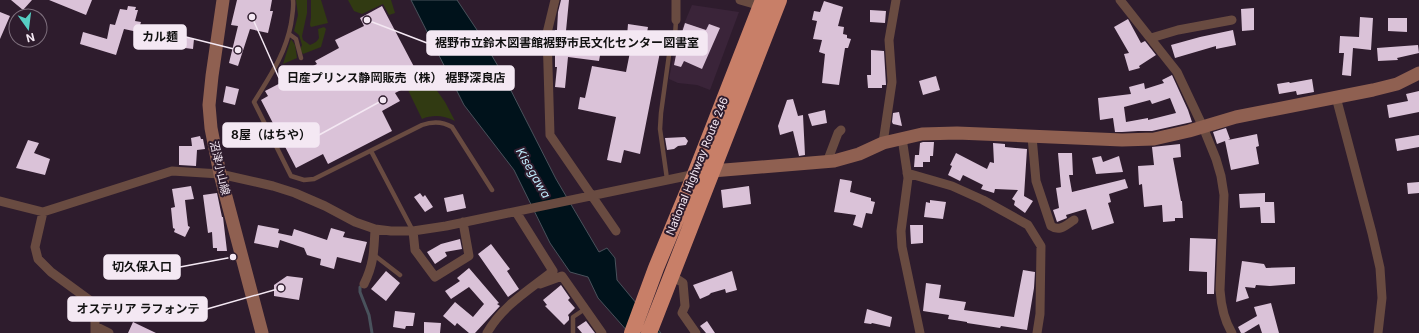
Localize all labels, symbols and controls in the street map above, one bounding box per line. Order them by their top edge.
north arrow [8,8,48,48]
callout: カル麺 [134,25,186,49]
text: カル麺 [142,29,178,44]
text: N [25,30,36,46]
callout: 裾野市立鈴木図書館裾野市民文化センター図書室 [427,31,707,55]
text: 裾野市立鈴木図書館裾野市民文化センター図書室 [435,35,699,50]
callout: 日産プリンス静岡販売（株） 裾野深良店 [279,66,514,90]
text: 日産プリンス静岡販売（株） 裾野深良店 [287,70,505,85]
street label: National Highway Route 246 [663,95,731,237]
callout: 8屋（はちや） [223,123,319,147]
text: 8屋（はちや） [231,127,311,142]
street label: 沼津小山線 [207,140,233,196]
water label: Kisegawa [513,145,554,201]
callout: 切久保入口 [104,255,180,279]
text: 切久保入口 [112,259,172,274]
callout: オステリア ラフォンテ [68,297,207,321]
text: オステリア ラフォンテ [77,301,199,316]

